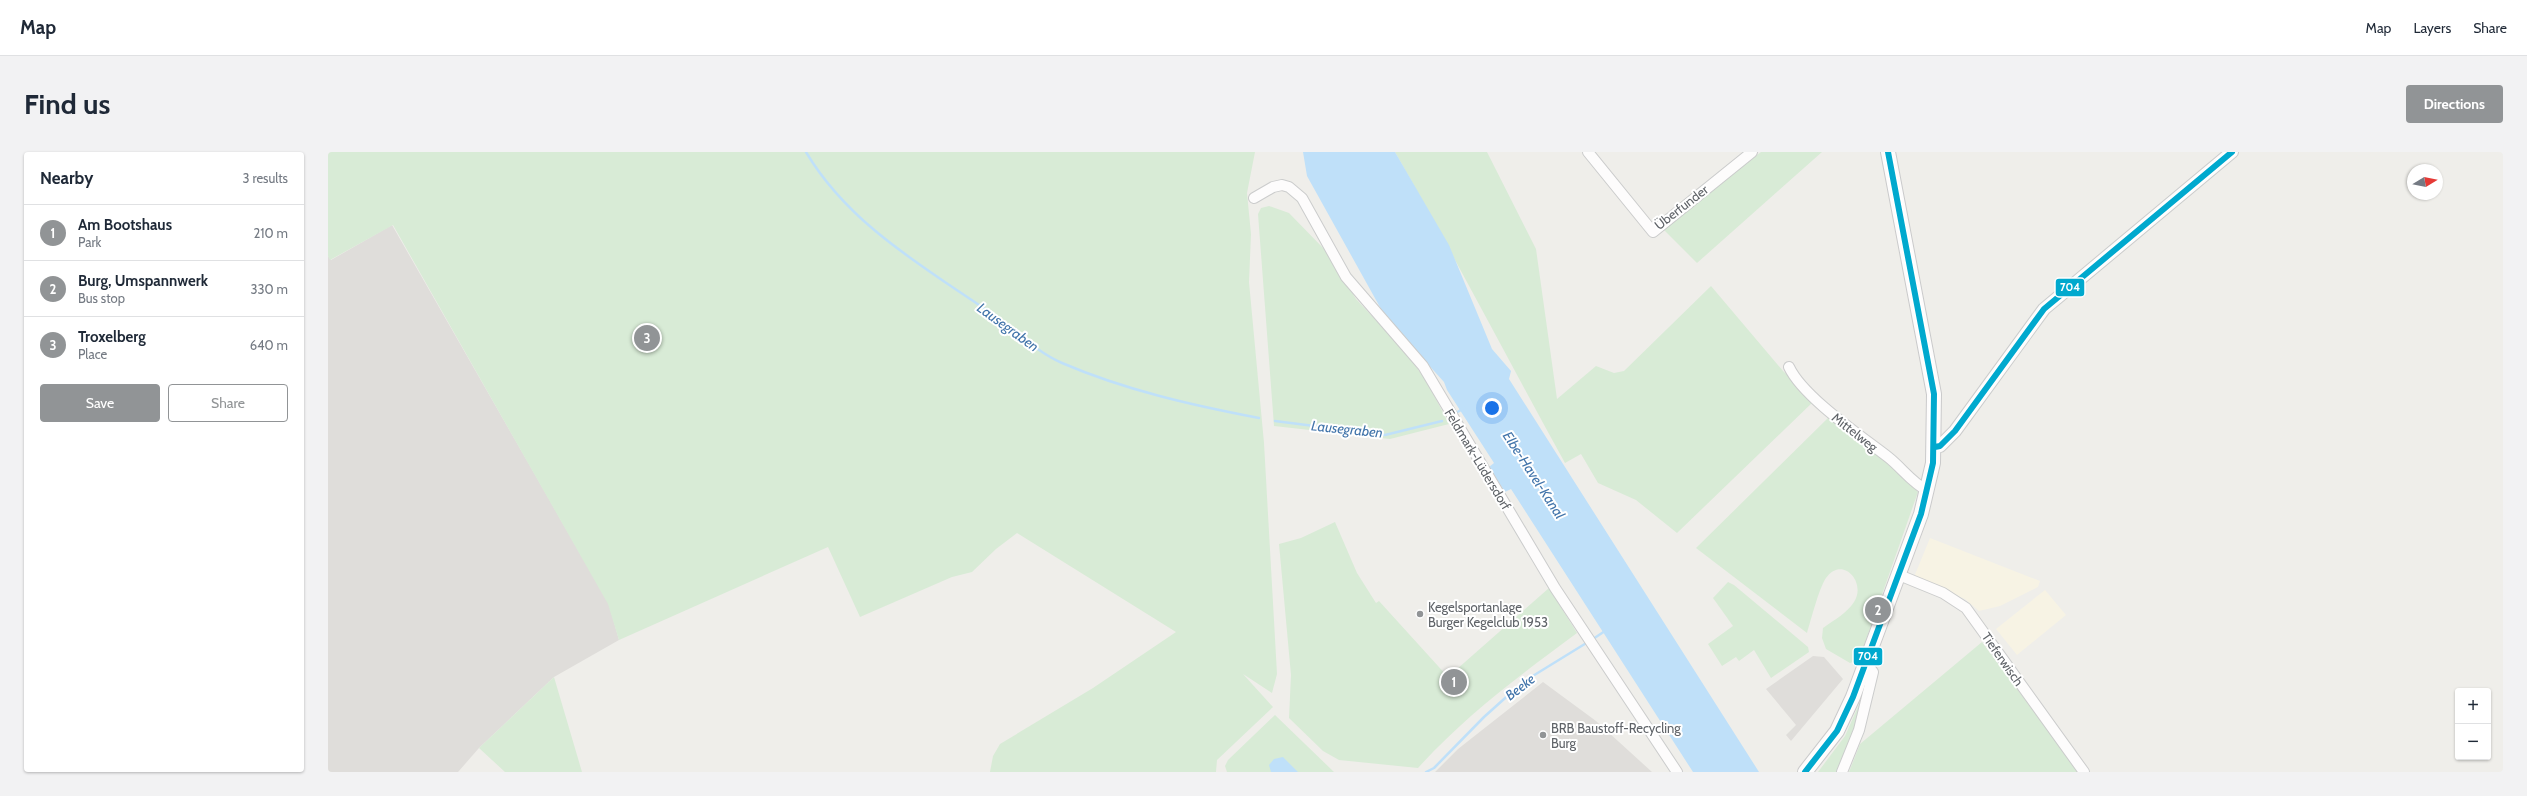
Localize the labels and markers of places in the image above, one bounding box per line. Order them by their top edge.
pin: 3 [634,323,660,353]
pin: 2 [1865,595,1891,625]
place label: Kegelsportanlage Burger Kegelclub 1953 [1428,599,1548,630]
marker: Kegelsportanlage Burger Kegelclub 1953 [1415,609,1425,619]
pin: 1 [1441,667,1467,697]
place label: BRB Baustoff-Recycling Burg [1551,720,1681,751]
marker: BRB Baustoff-Recycling Burg [1538,730,1548,740]

